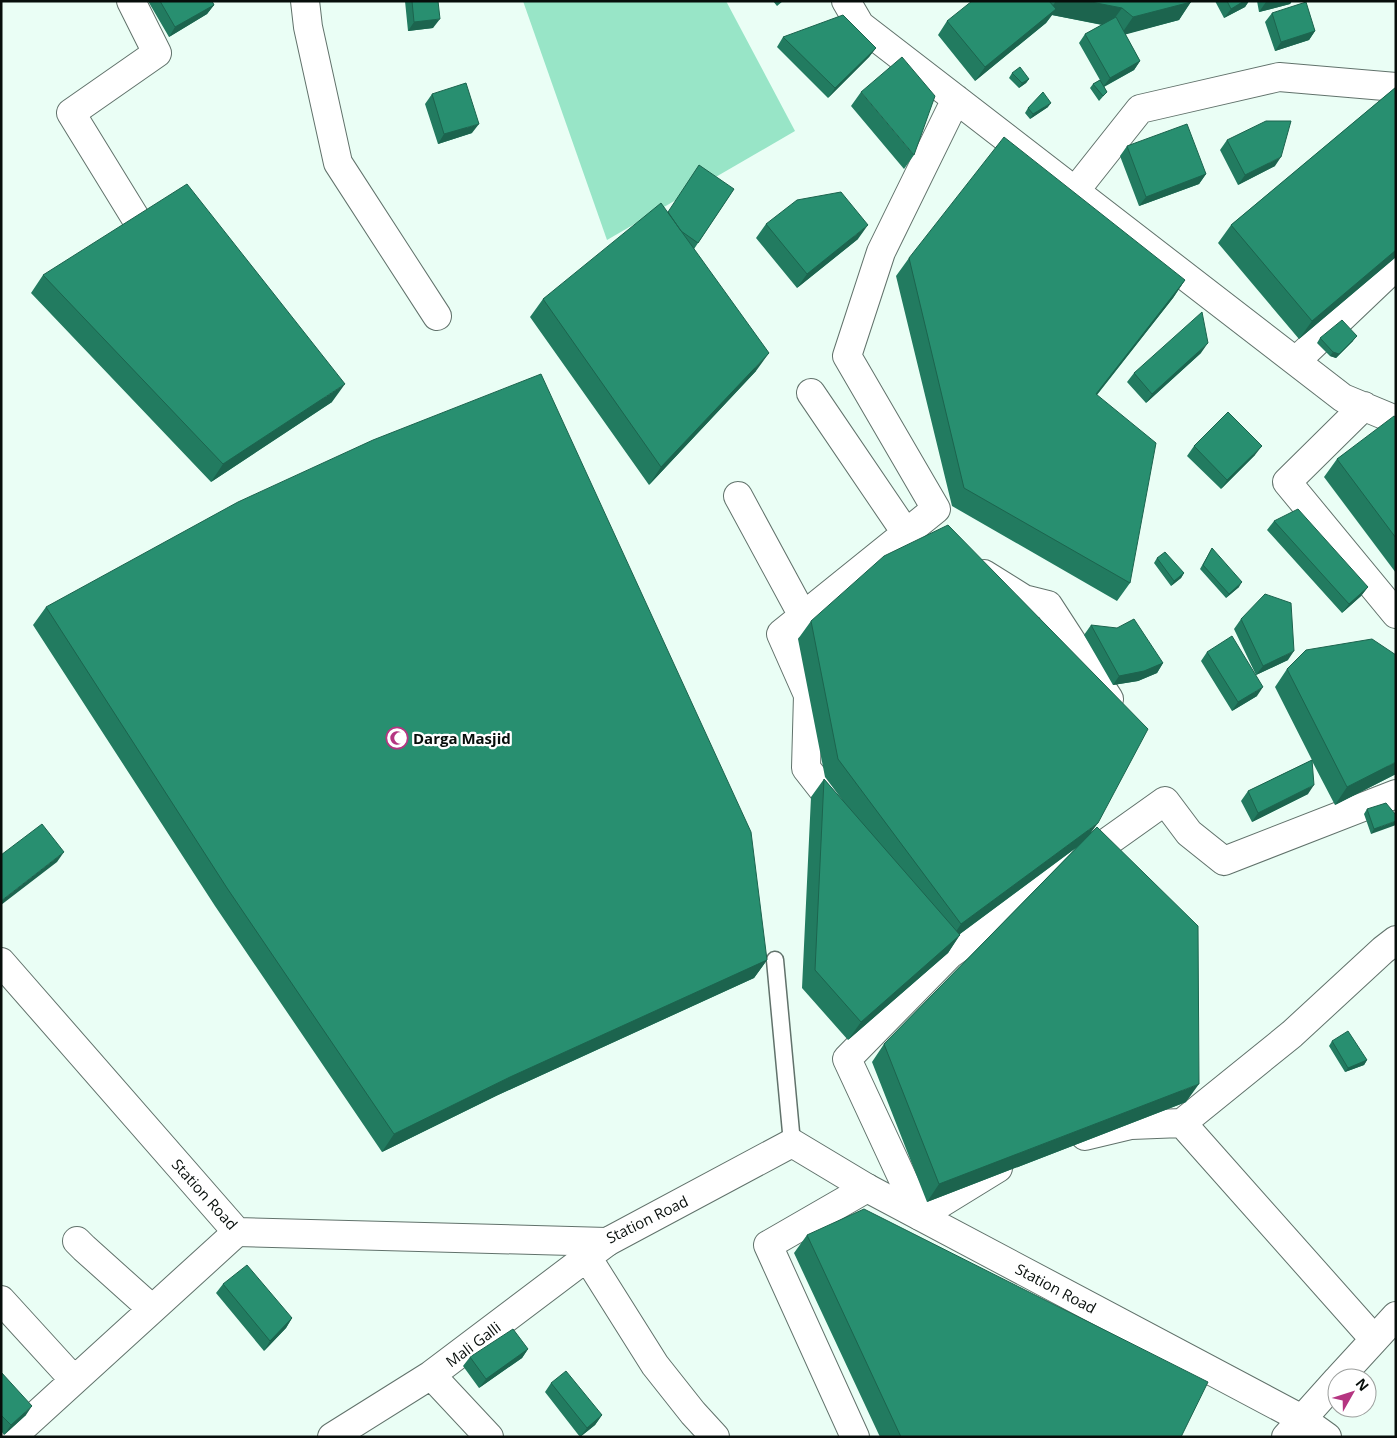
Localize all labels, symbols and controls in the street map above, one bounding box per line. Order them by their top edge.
mosque icon: Darga Masjid [385,726,409,750]
place label: Darga Masjid [413,728,511,748]
street label: Station Road [168,1154,242,1234]
street label: Station Road [603,1191,691,1247]
street label: Station Road [1012,1258,1100,1318]
street label: Mali Galli [441,1317,505,1371]
north arrow [1327,1368,1377,1418]
text: N [1352,1374,1373,1395]

